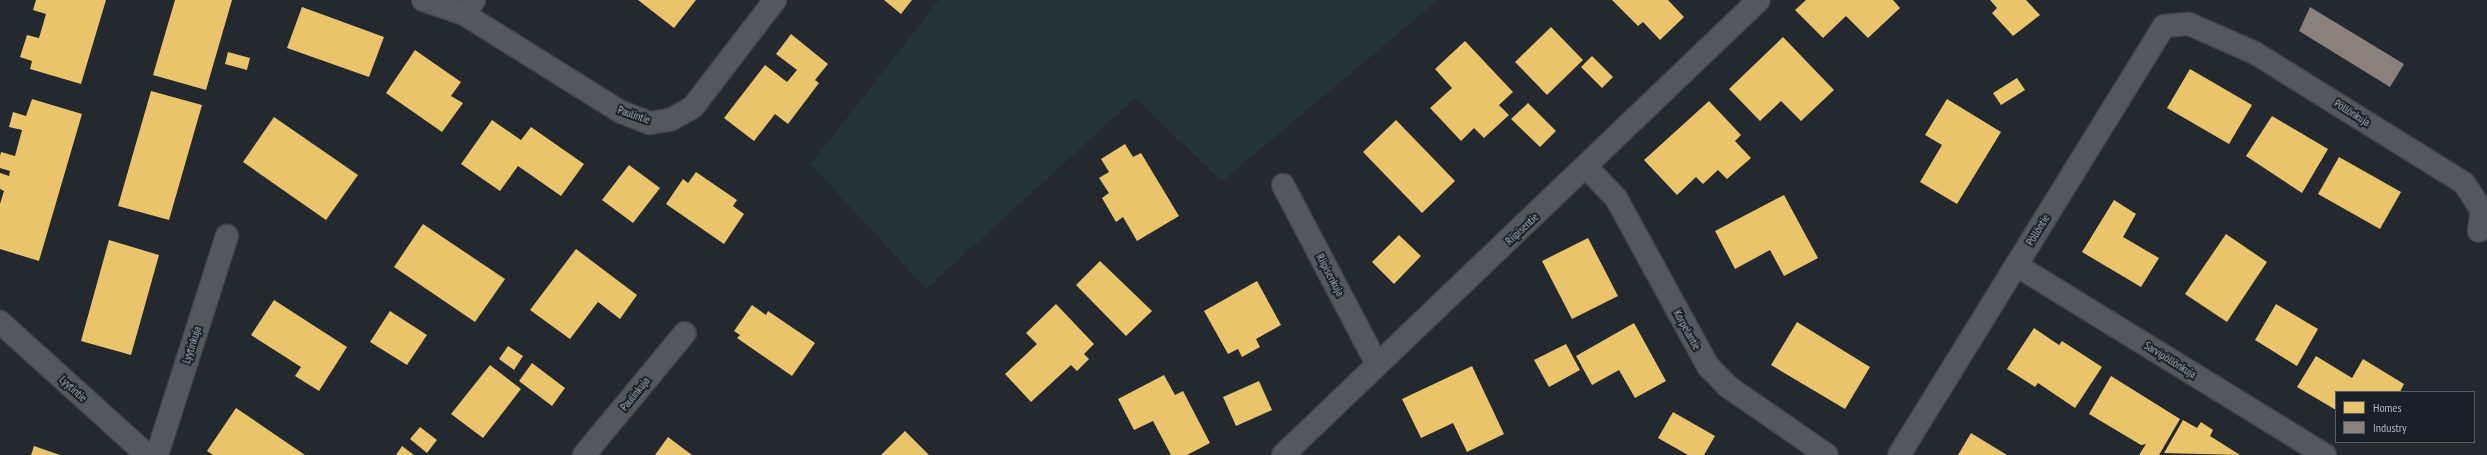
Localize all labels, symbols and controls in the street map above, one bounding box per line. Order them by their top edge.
street label: Pöllönkuja [2332,97,2372,129]
street label: Paulintie [616,103,652,127]
street label: Riipisentie [1503,210,1541,248]
street label: Pöllöntie [2023,212,2053,248]
street label: Riipisenkuja [1313,252,1347,298]
street label: Korpelantie [1671,308,1703,352]
street label: Lyytinkuja [180,325,204,365]
street label: Sarvipöllönkuja [2142,339,2198,381]
street label: Lyytintie [57,373,89,405]
street label: Paulinkuja [617,375,653,413]
legend [2335,391,2475,443]
text: Homes [2373,400,2401,415]
text: Industry [2373,420,2407,435]

